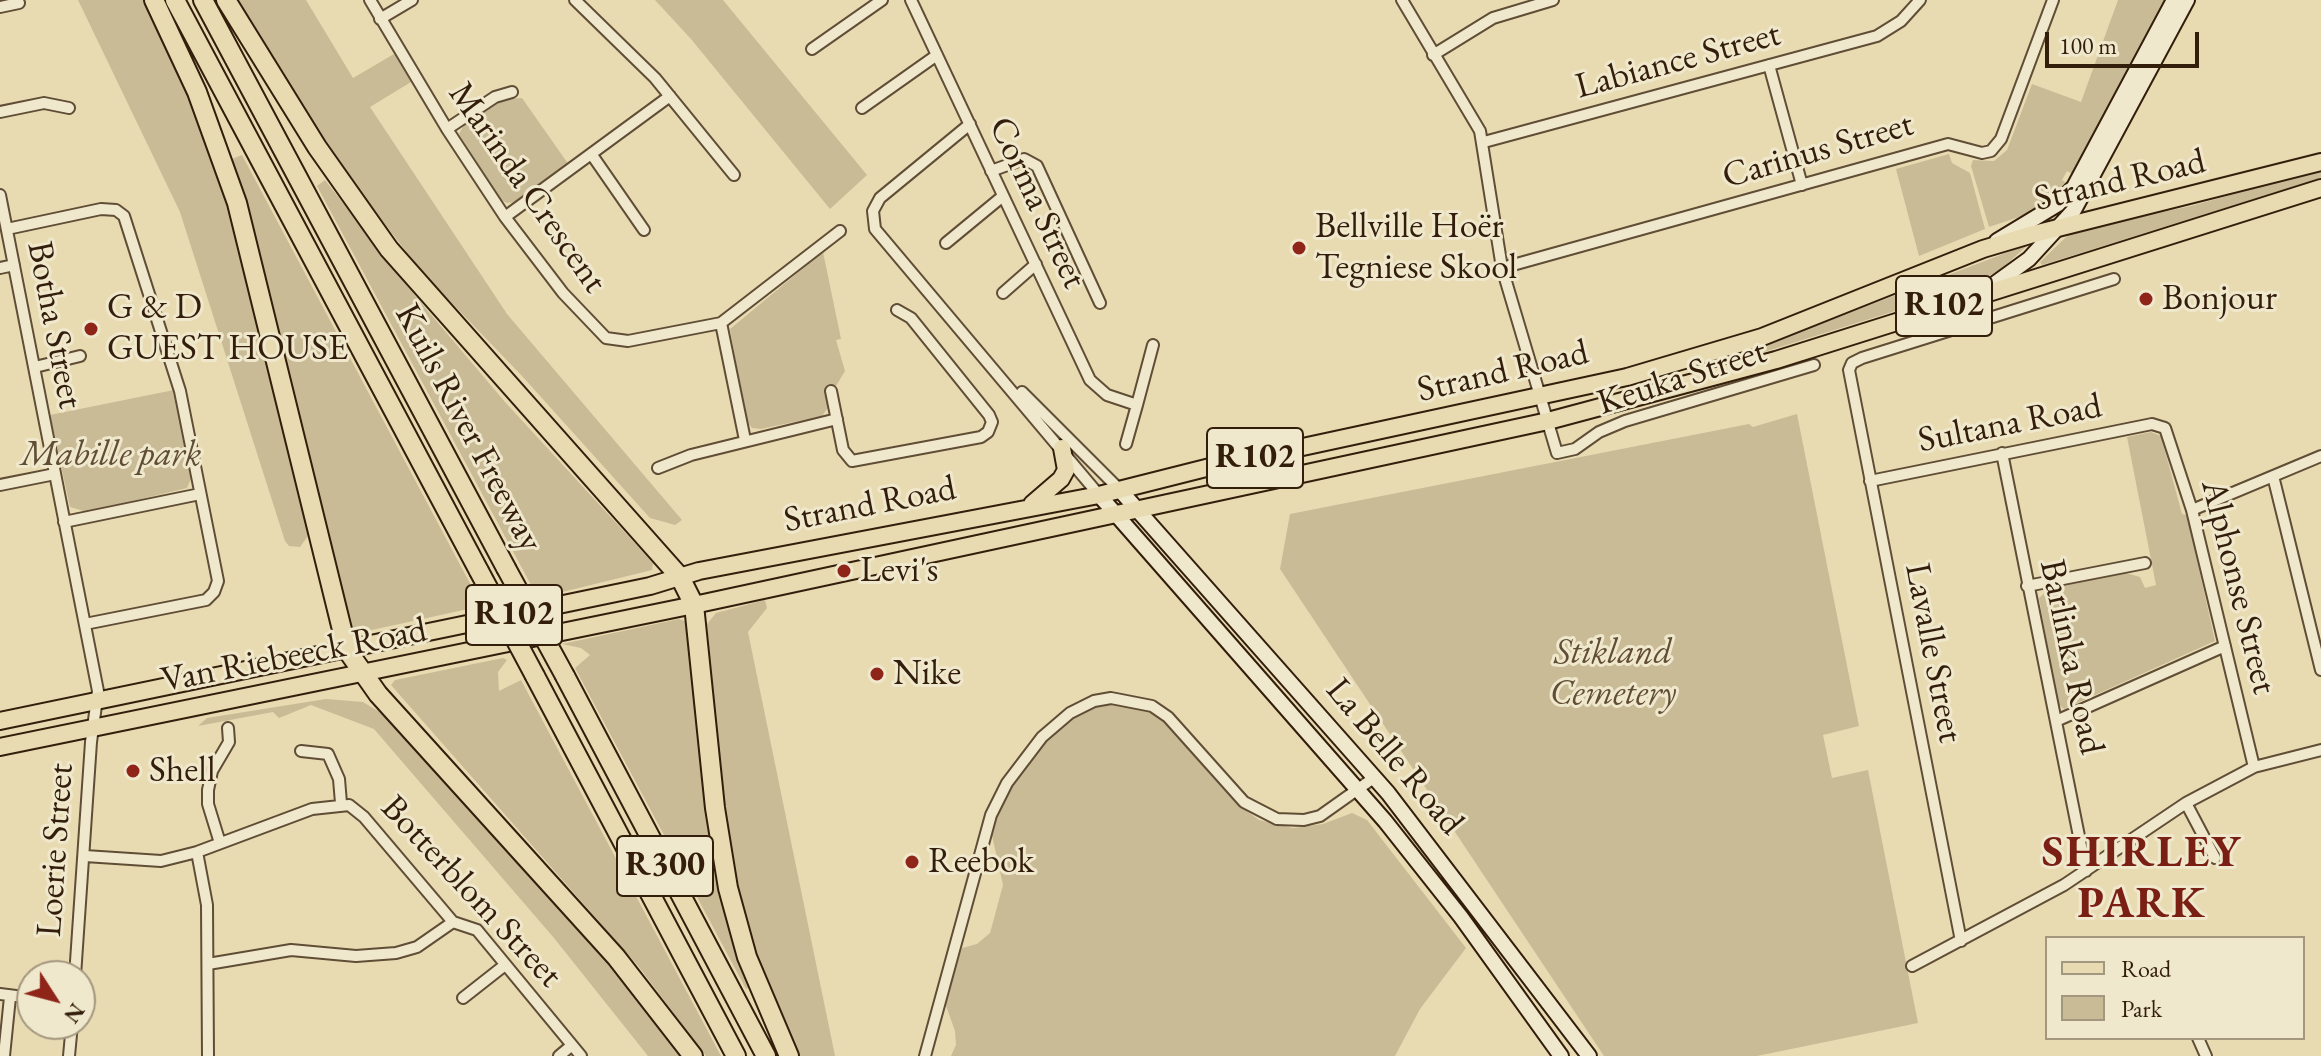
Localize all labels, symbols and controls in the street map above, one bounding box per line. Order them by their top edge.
street label: Labiance Street [1571,13,1785,109]
scale bar [2049,16,2203,66]
text: 100 m [2059,30,2117,61]
street label: Marinda Crescent [438,74,616,302]
street label: Carinus Street [1718,103,1918,199]
street label: Corma Street [979,110,1095,296]
street label: Strand Road [2030,140,2210,222]
place label: Bellville Hoër Tegniese Skool [1315,205,1517,290]
street label: Botha Street [17,238,91,412]
marker: Bellville Hoër Tegniese Skool [1290,239,1308,257]
road number: R102 [1896,276,1992,336]
place label: Bonjour [2162,277,2277,321]
place label: G & D GUEST HOUSE [107,286,348,371]
marker: Bonjour [2137,290,2155,308]
street label: Kuils River Freeway [385,297,551,559]
marker: G & D GUEST HOUSE [82,320,100,338]
street label: Keuka Street [1592,330,1772,426]
street label: Strand Road [1413,331,1593,413]
street label: Sultana Road [1915,385,2105,463]
road number: R102 [1207,428,1303,488]
park label: Mabille park [21,433,201,477]
street label: Strand Road [780,467,960,543]
street label: Alphonse Street [2191,476,2285,698]
place label: Levi's [860,549,938,593]
street label: Barlinka Road [2029,556,2113,758]
street label: Lavalle Street [1894,560,1972,746]
marker: Levi's [835,562,853,580]
road number: R102 [466,585,562,645]
street label: Van Riebeeck Road [158,609,430,703]
park label: Stikland Cemetery [1550,631,1676,716]
place label: Nike [893,652,961,696]
marker: Nike [868,665,886,683]
street label: La Belle Road [1316,670,1472,844]
place label: Shell [149,749,216,793]
street label: Loerie Street [28,762,84,938]
marker: Shell [124,762,142,780]
street label: Botterblom Street [371,787,571,997]
district label: SHIRLEY PARK [2042,828,2242,931]
road number: R300 [617,836,713,896]
place label: Reebok [928,840,1034,884]
marker: Reebok [903,853,921,871]
legend [2045,936,2305,1040]
text: Road [2121,953,2171,984]
north arrow [16,960,96,1040]
text: Park [2121,993,2162,1024]
text: N [57,997,91,1029]

